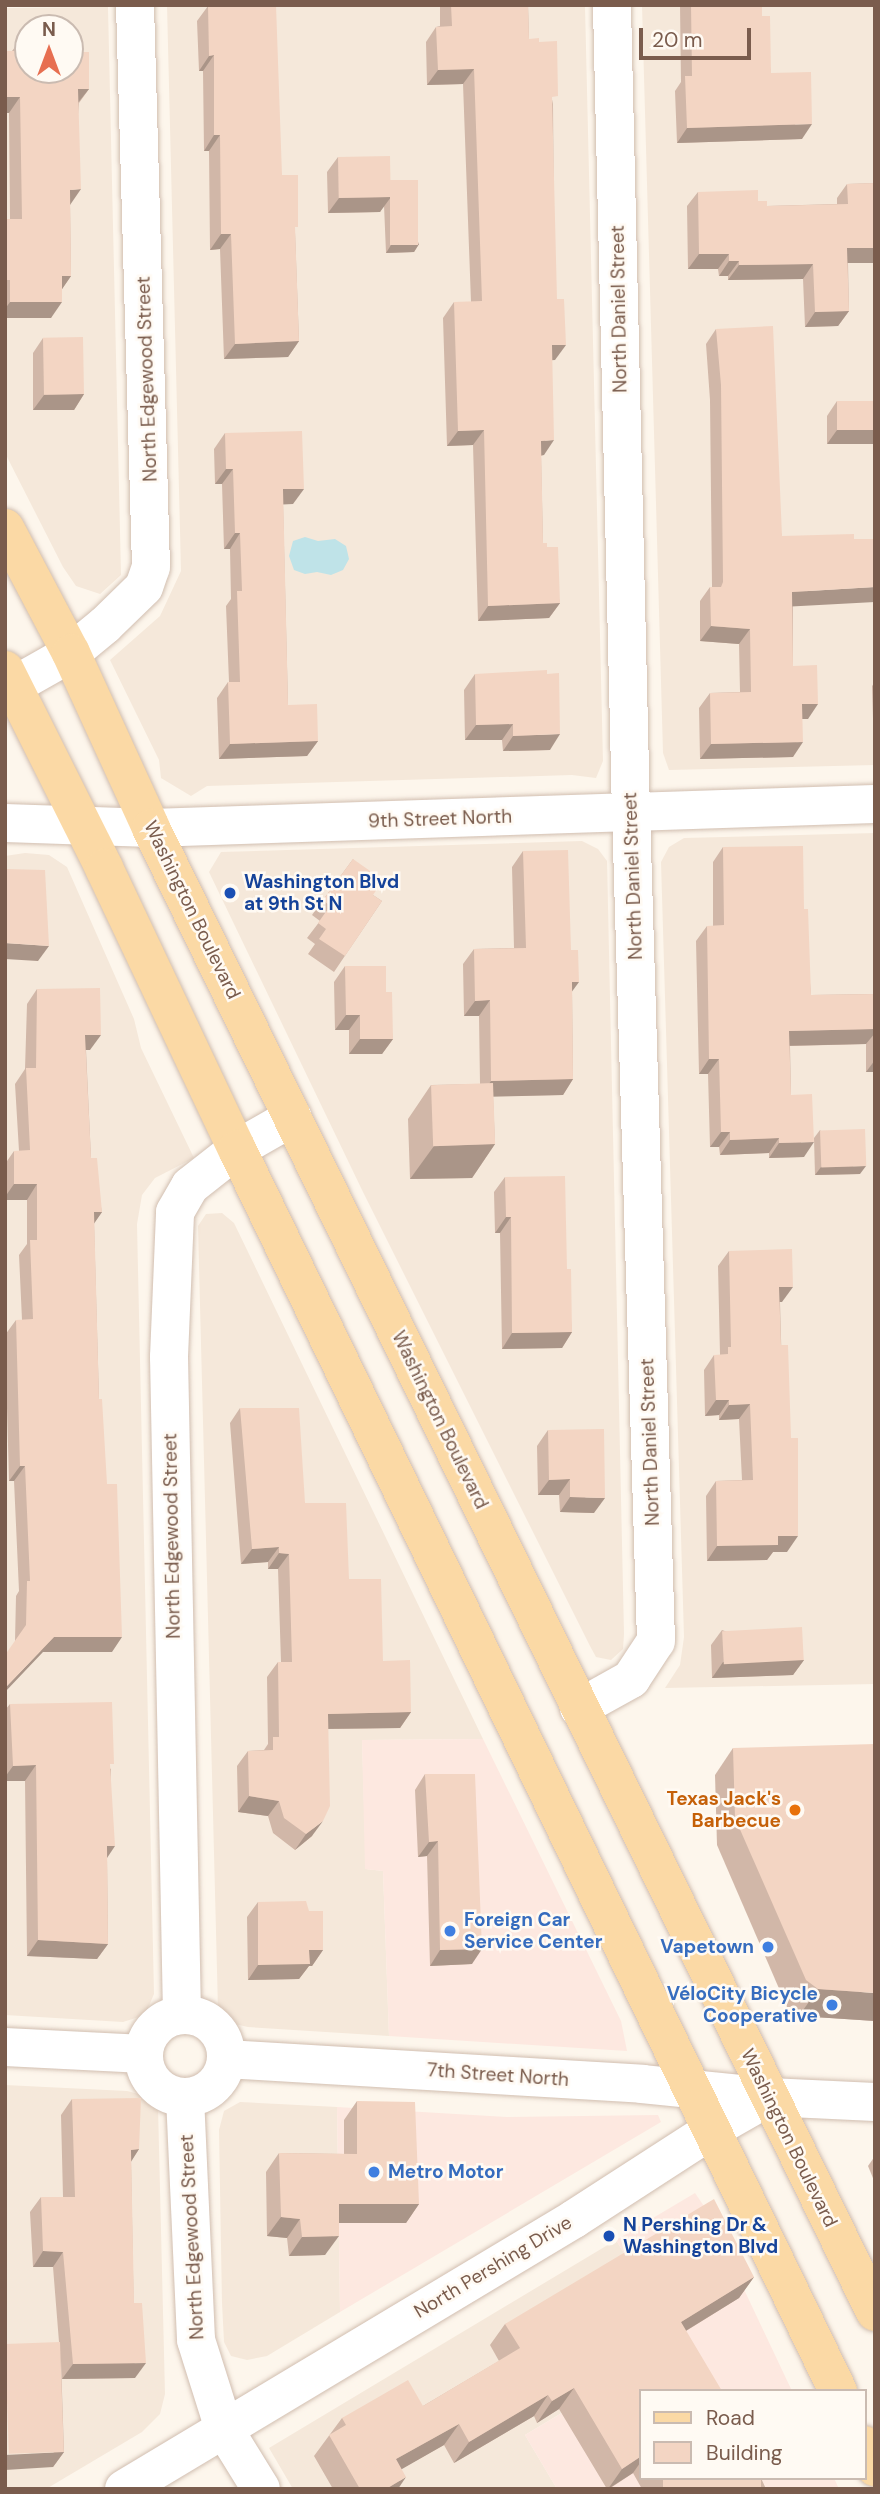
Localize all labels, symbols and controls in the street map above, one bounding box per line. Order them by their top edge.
north arrow [14,14,84,84]
scale bar [642,14,754,58]
text: N [42,17,56,42]
text: 20 m [652,26,703,54]
street label: North Daniel Street [606,225,632,393]
street label: North Edgewood Street [132,276,162,482]
street label: North Daniel Street [619,792,647,960]
street label: 9th Street North [368,805,512,833]
street label: Washington Boulevard [139,817,245,1003]
place label: Washington Blvd at 9th St N [244,871,399,915]
marker: Washington Blvd at 9th St N [222,885,238,901]
street label: Washington Boulevard [387,1327,493,1513]
street label: North Daniel Street [636,1358,664,1526]
street label: North Edgewood Street [159,1433,185,1639]
place label: Texas Jack's Barbecue [667,1788,781,1832]
marker: Texas Jack's Barbecue [787,1802,803,1818]
place label: Foreign Car Service Center [464,1909,602,1953]
marker: Foreign Car Service Center [442,1923,458,1939]
place label: Vapetown [660,1936,754,1958]
marker: Vapetown [760,1939,776,1955]
place label: VéloCity Bicycle Cooperative [667,1983,818,2027]
marker: VéloCity Bicycle Cooperative [824,1997,840,2013]
street label: Washington Boulevard [736,2045,842,2231]
street label: 7th Street North [426,2059,570,2091]
street label: North Edgewood Street [175,2134,209,2340]
place label: Metro Motor [388,2161,503,2183]
marker: Metro Motor [366,2164,382,2180]
street label: North Pershing Drive [410,2211,576,2323]
place label: N Pershing Dr & Washington Blvd [623,2214,778,2258]
marker: N Pershing Dr & Washington Blvd [601,2228,617,2244]
legend [638,2389,866,2480]
text: Road [706,2404,755,2432]
text: Building [706,2439,782,2467]

